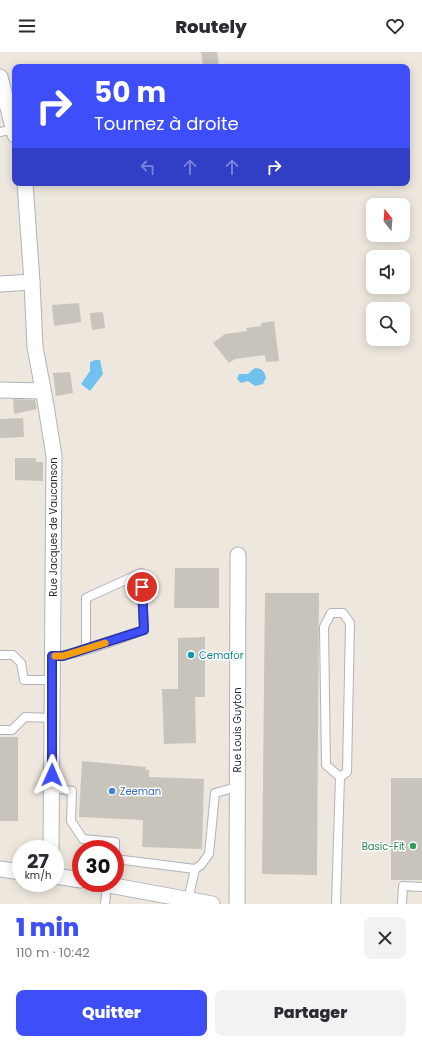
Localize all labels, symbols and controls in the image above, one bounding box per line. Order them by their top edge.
text: Routely [175,14,247,39]
icon: menu [16,15,38,37]
icon: heart [384,15,406,37]
text: 50 m [94,73,166,112]
icon: right [28,80,80,132]
text: Tournez à droite [94,111,239,136]
icon: left [137,156,159,178]
icon: ahead [179,156,201,178]
icon: ahead [221,156,243,178]
icon: right [263,156,285,178]
north arrow [366,198,410,242]
map controls [366,198,410,346]
button: sound [366,250,410,294]
button: search [366,302,410,346]
street label: Rue Jacques de Vaucanson [46,457,61,597]
pin [125,570,159,604]
icon: arrive [131,576,153,598]
place label: Cemafor [199,648,244,663]
marker: Cemafor [186,650,196,660]
street label: Rue Louis Guyton [230,687,245,773]
position arrow [31,754,73,796]
place label: Zeeman [120,784,161,799]
marker: Zeeman [107,786,117,796]
place label: Basic-Fit [362,839,405,854]
speed limit sign: 30 [72,840,124,892]
marker: Basic-Fit [408,841,418,851]
text: 27 [27,847,49,875]
text: km/h [25,868,51,883]
text: 1 min [16,911,79,944]
button: close [364,917,406,959]
text: 110 m · 10:42 [16,943,90,962]
button: Quitter [16,990,207,1036]
button: Partager [215,990,406,1036]

